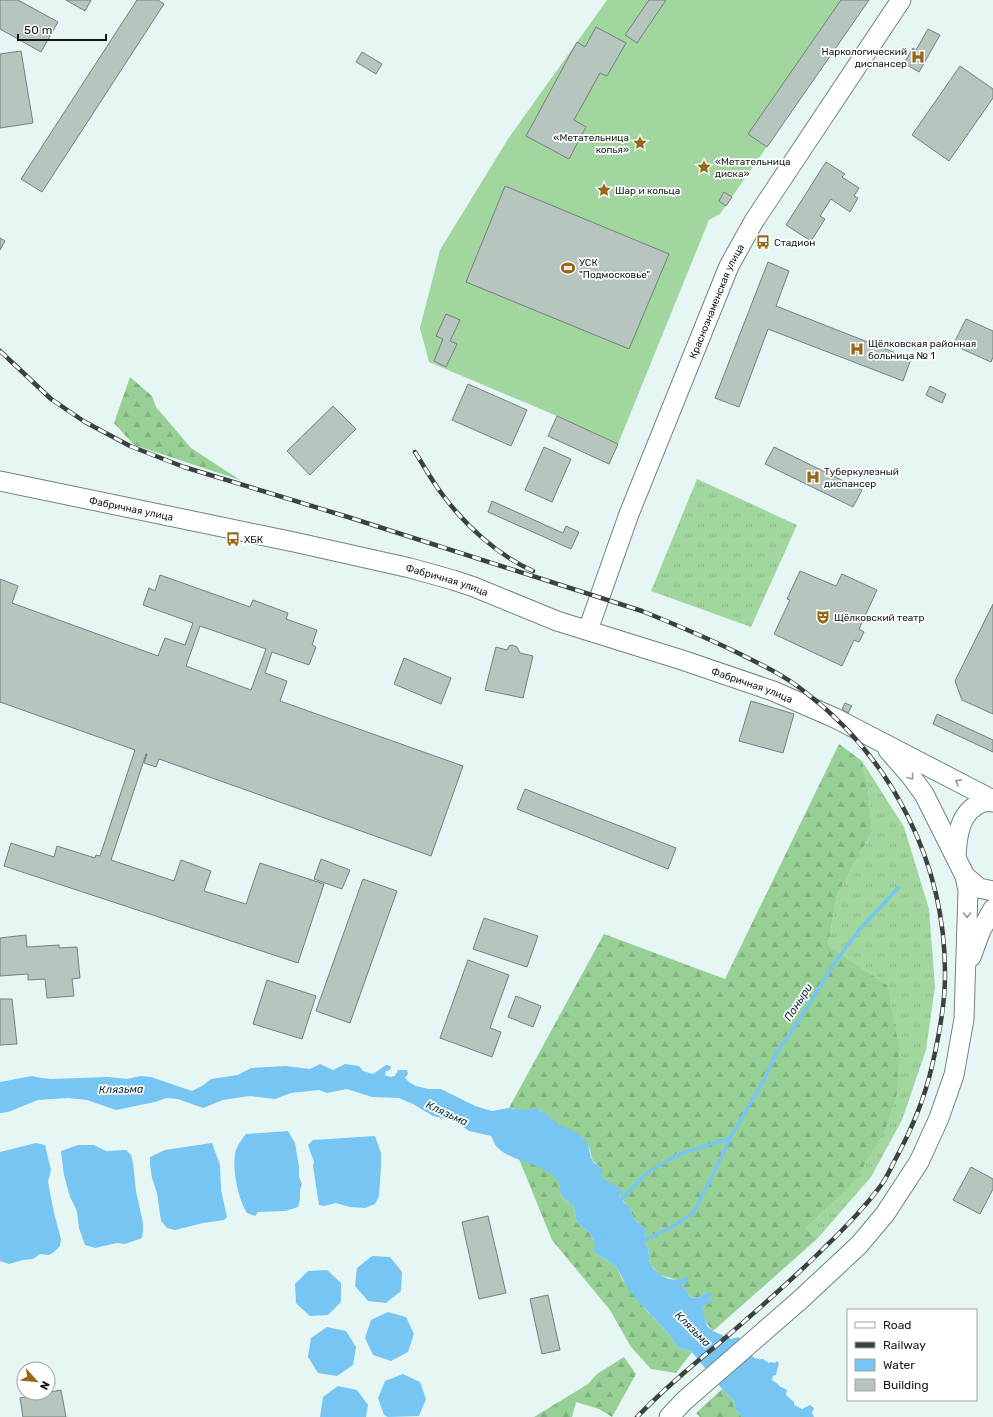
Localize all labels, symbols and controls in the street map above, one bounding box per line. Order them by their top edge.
scale bar [18,16,106,42]
text: 50 m [24,23,52,37]
place label: Наркологический диспансер [822,46,907,70]
hospital icon: Наркологический диспансер [910,49,926,65]
place label: «Метательница копья» [553,132,629,156]
place icon: «Метательница копья» [632,135,648,151]
place label: «Метательница диска» [715,156,791,180]
place icon: «Метательница диска» [696,159,712,175]
place icon: Шар и кольца [596,182,612,198]
place label: Шар и кольца [615,185,680,197]
bus stop icon: Стадион [755,234,771,250]
place label: Стадион [774,237,815,249]
street label: Краснознаменская улица [687,242,747,361]
place label: УСК "Подмосковье" [579,257,650,281]
sports icon: УСК "Подмосковье" [560,260,576,276]
place label: Щёлковская районная больница № 1 [868,338,976,362]
hospital icon: Щёлковская районная больница № 1 [849,341,865,357]
place label: Туберкулезный диспансер [824,466,899,490]
hospital icon: Туберкулезный диспансер [805,469,821,485]
street label: Фабричная улица [88,495,174,524]
bus stop icon: ХБК [225,531,241,547]
place label: ХБК [244,534,264,546]
street label: Фабричная улица [404,562,490,599]
theatre icon: Щёлковский театр [815,609,831,625]
place label: Щёлковский театр [834,612,924,624]
street label: Фабричная улица [710,665,794,706]
one-way arrow [906,772,913,779]
one-way arrow [955,779,963,787]
one-way arrow [963,912,971,918]
water label: Поныри [782,981,815,1023]
water label: Клязьма [99,1083,144,1096]
water label: Клязьма [424,1098,470,1129]
water label: Клязьма [672,1309,713,1350]
legend [847,1309,977,1401]
text: Road [883,1318,911,1332]
text: Railway [883,1338,926,1352]
text: Water [883,1358,915,1372]
north arrow [16,1361,56,1401]
text: Building [883,1378,929,1392]
text: N [37,1379,52,1392]

